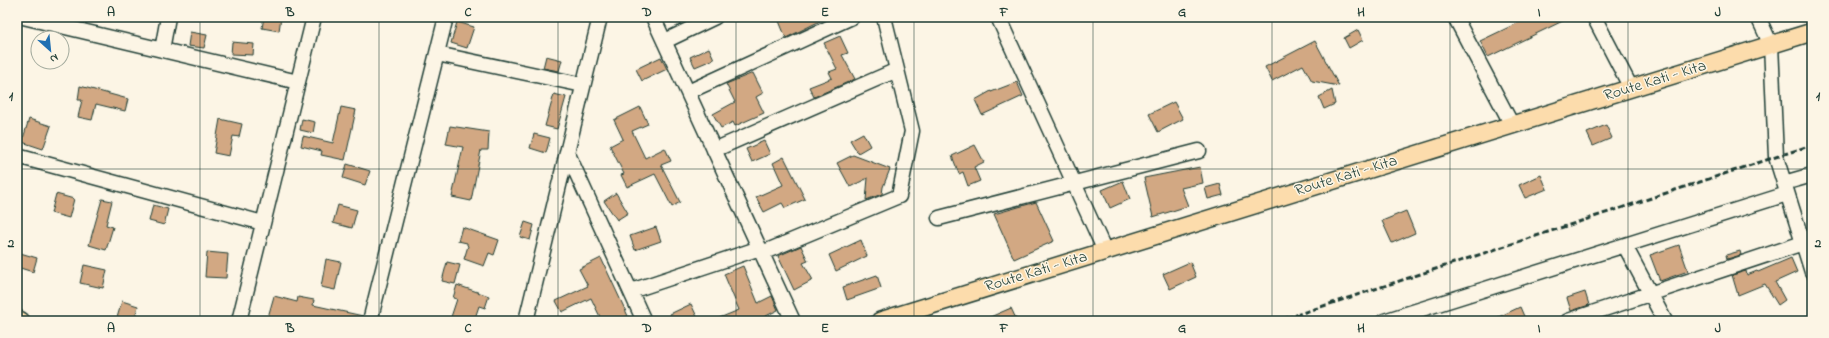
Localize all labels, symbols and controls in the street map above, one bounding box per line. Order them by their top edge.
text: A [107,3,115,22]
text: B [285,3,295,22]
text: C [464,3,472,22]
text: D [641,3,652,22]
text: E [821,3,829,22]
text: F [999,3,1009,22]
text: G [1178,3,1186,22]
text: H [1357,3,1365,22]
text: I [1537,3,1541,22]
text: J [1715,3,1721,22]
north arrow [30,30,70,70]
text: N [47,49,61,67]
street label: Route Kati - Kita [1601,54,1709,108]
text: 1 [9,87,14,106]
text: 1 [1816,87,1821,106]
street label: Route Kati - Kita [1292,149,1400,203]
text: 2 [7,234,15,253]
text: 2 [1814,234,1822,253]
street label: Route Kati - Kita [982,245,1090,299]
text: A [107,319,115,338]
text: B [285,319,295,338]
text: C [464,319,472,338]
text: D [641,319,652,338]
text: E [821,319,829,338]
text: F [999,319,1009,338]
text: G [1178,319,1186,338]
text: H [1357,319,1365,338]
text: I [1537,319,1541,338]
text: J [1715,319,1721,338]

